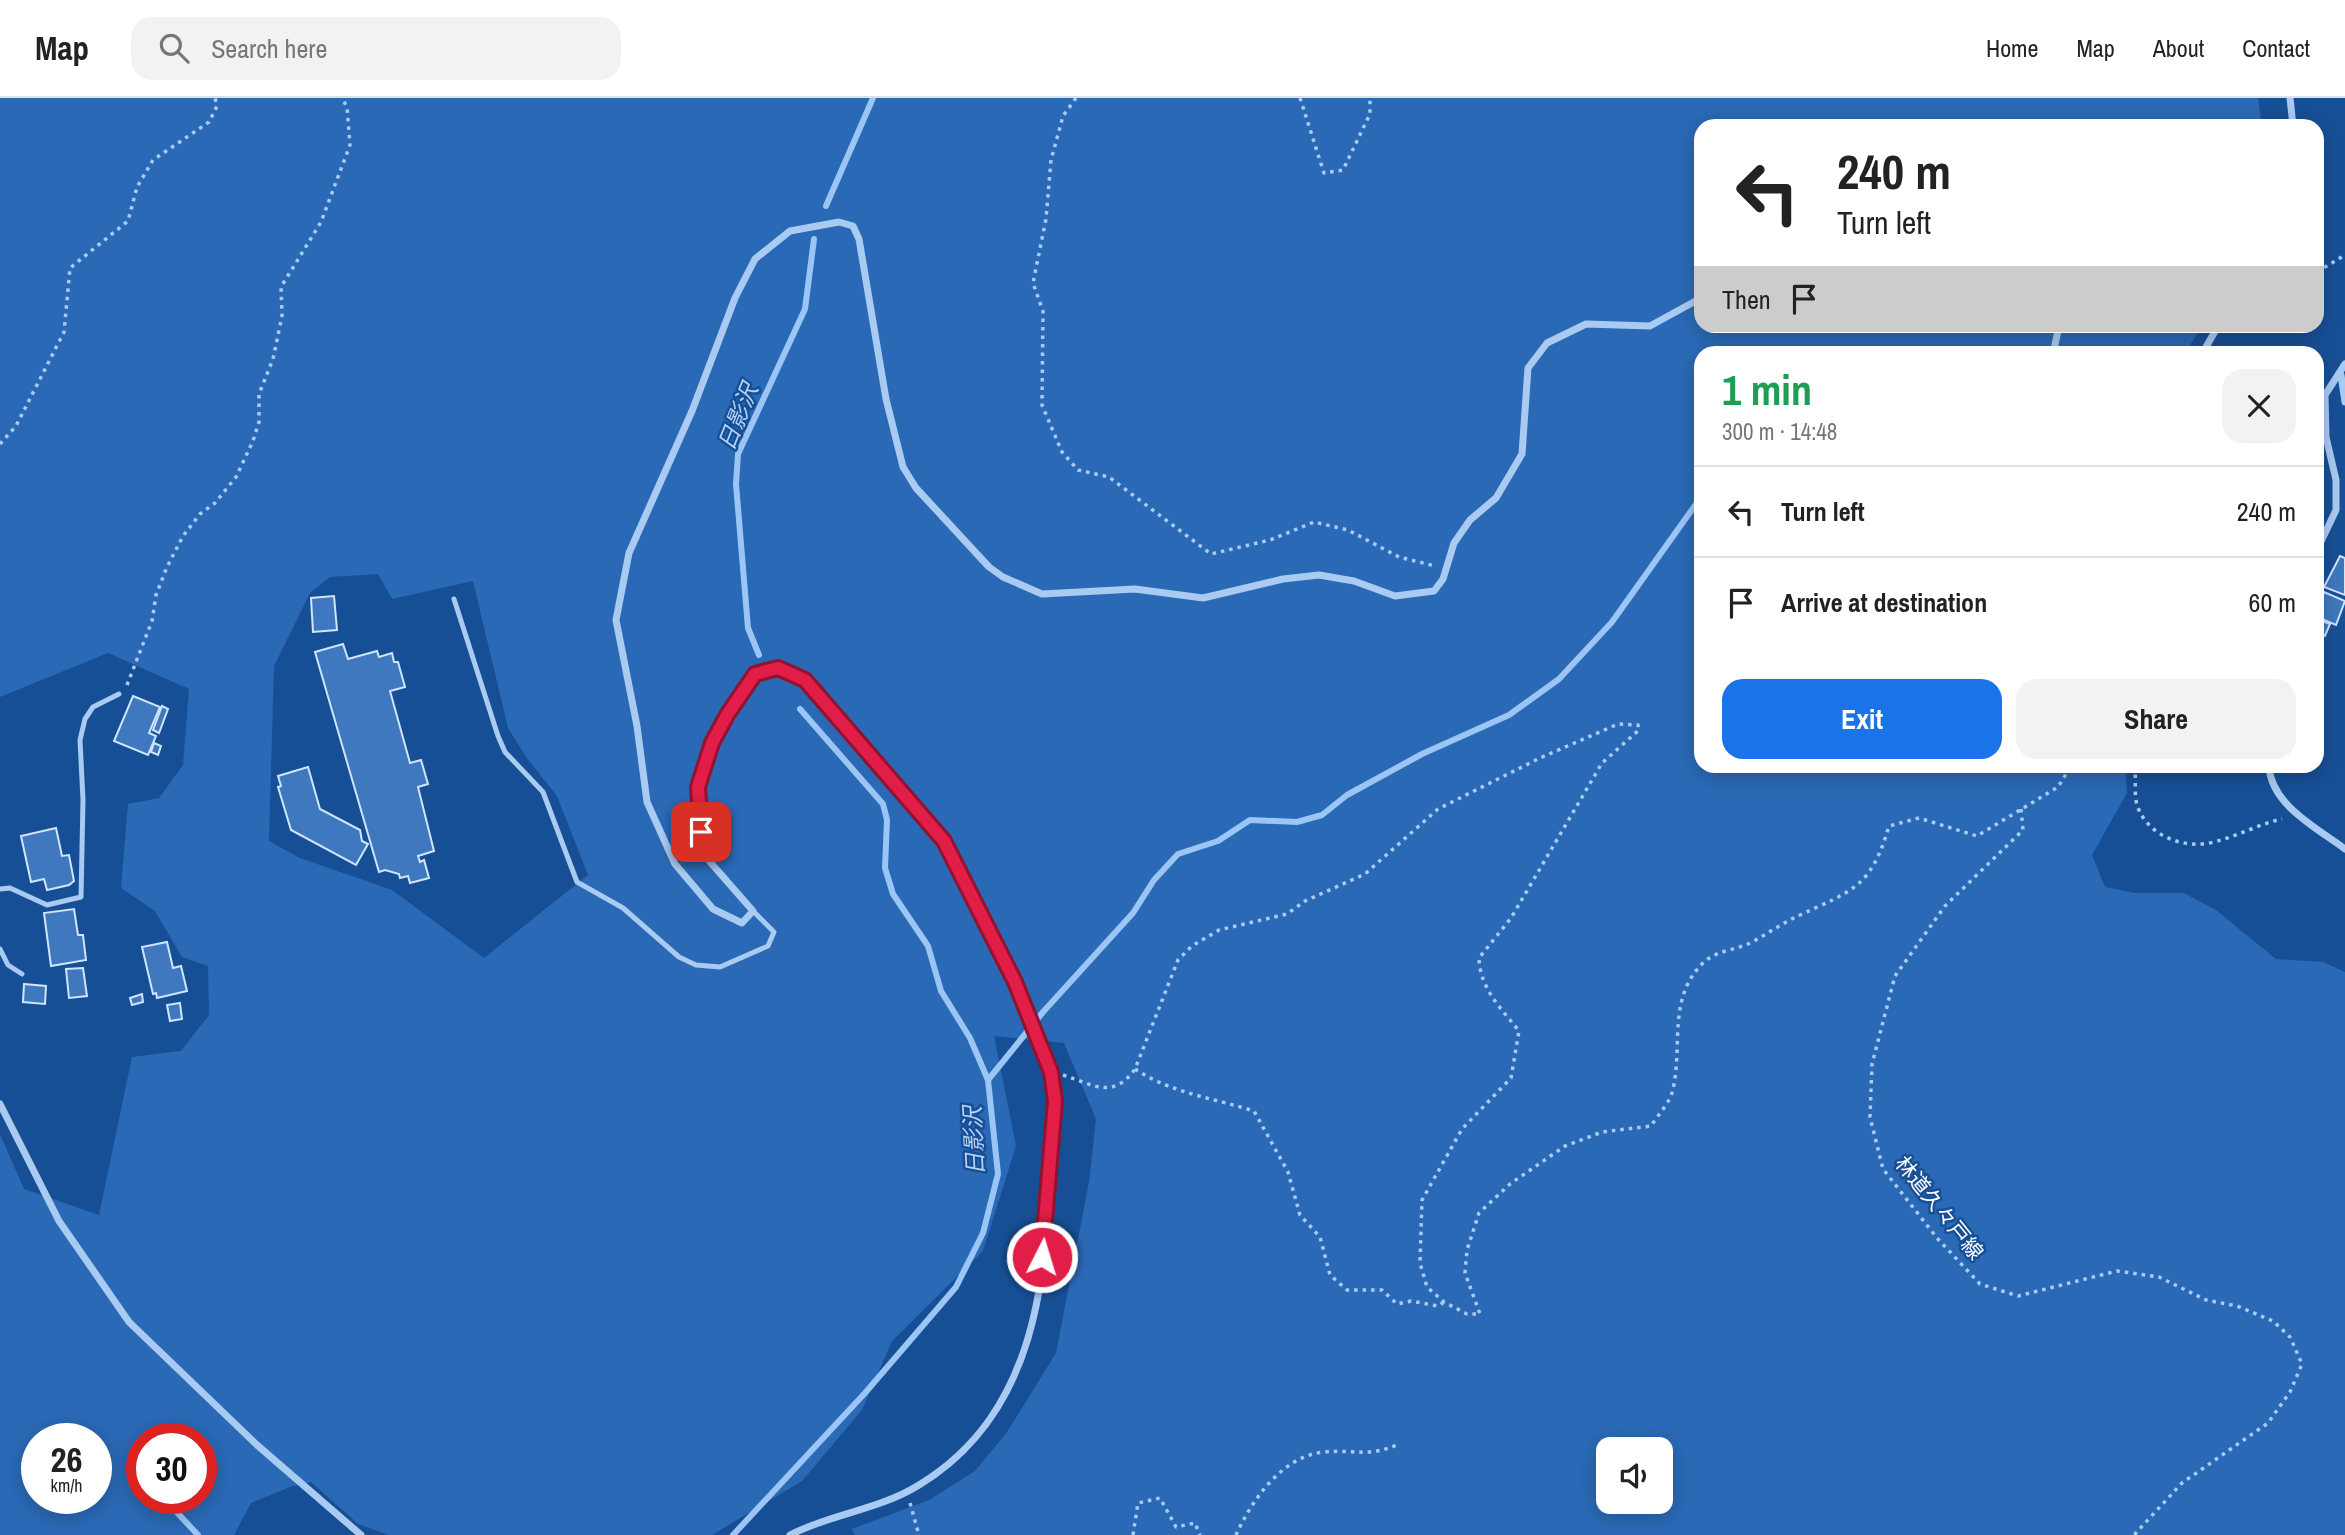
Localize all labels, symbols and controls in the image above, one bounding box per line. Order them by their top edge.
search box [131,17,621,80]
text: Map [35,26,89,70]
icon: search [155,29,193,67]
text: Search here [211,31,327,66]
text: Home [1986,32,2038,64]
text: Map [2076,32,2115,64]
text: About [2153,32,2204,64]
text: Contact [2242,32,2310,64]
text: 240 m [1837,138,1951,204]
icon: left [1722,147,1813,238]
text: Turn left [1837,201,1931,244]
icon: arrive [1785,280,1823,318]
text: Then [1722,282,1771,317]
text: 1 min [1722,362,1812,418]
button: close [2222,369,2296,443]
water label: 日影沢 [710,376,766,455]
text: 300 m · 14:48 [1722,416,1837,447]
icon: left [1722,493,1760,531]
text: Turn left [1781,494,1865,529]
text: 240 m [2237,494,2296,529]
icon: arrive [1722,584,1760,622]
text: Arrive at destination [1781,585,1987,620]
text: 60 m [2249,585,2296,620]
button: Exit [1722,679,2002,759]
button: Share [2016,679,2296,759]
pin [671,802,731,862]
icon: arrive [682,813,720,851]
water label: 日影沢 [956,1103,991,1176]
street label: 林道久々戸線 [1888,1150,1990,1266]
position arrow [1005,1220,1079,1294]
speed limit sign: 30 [126,1423,217,1514]
text: 26 [51,1436,82,1483]
map controls [1596,1437,1673,1514]
button: sound [1596,1437,1673,1514]
text: km/h [51,1473,83,1498]

